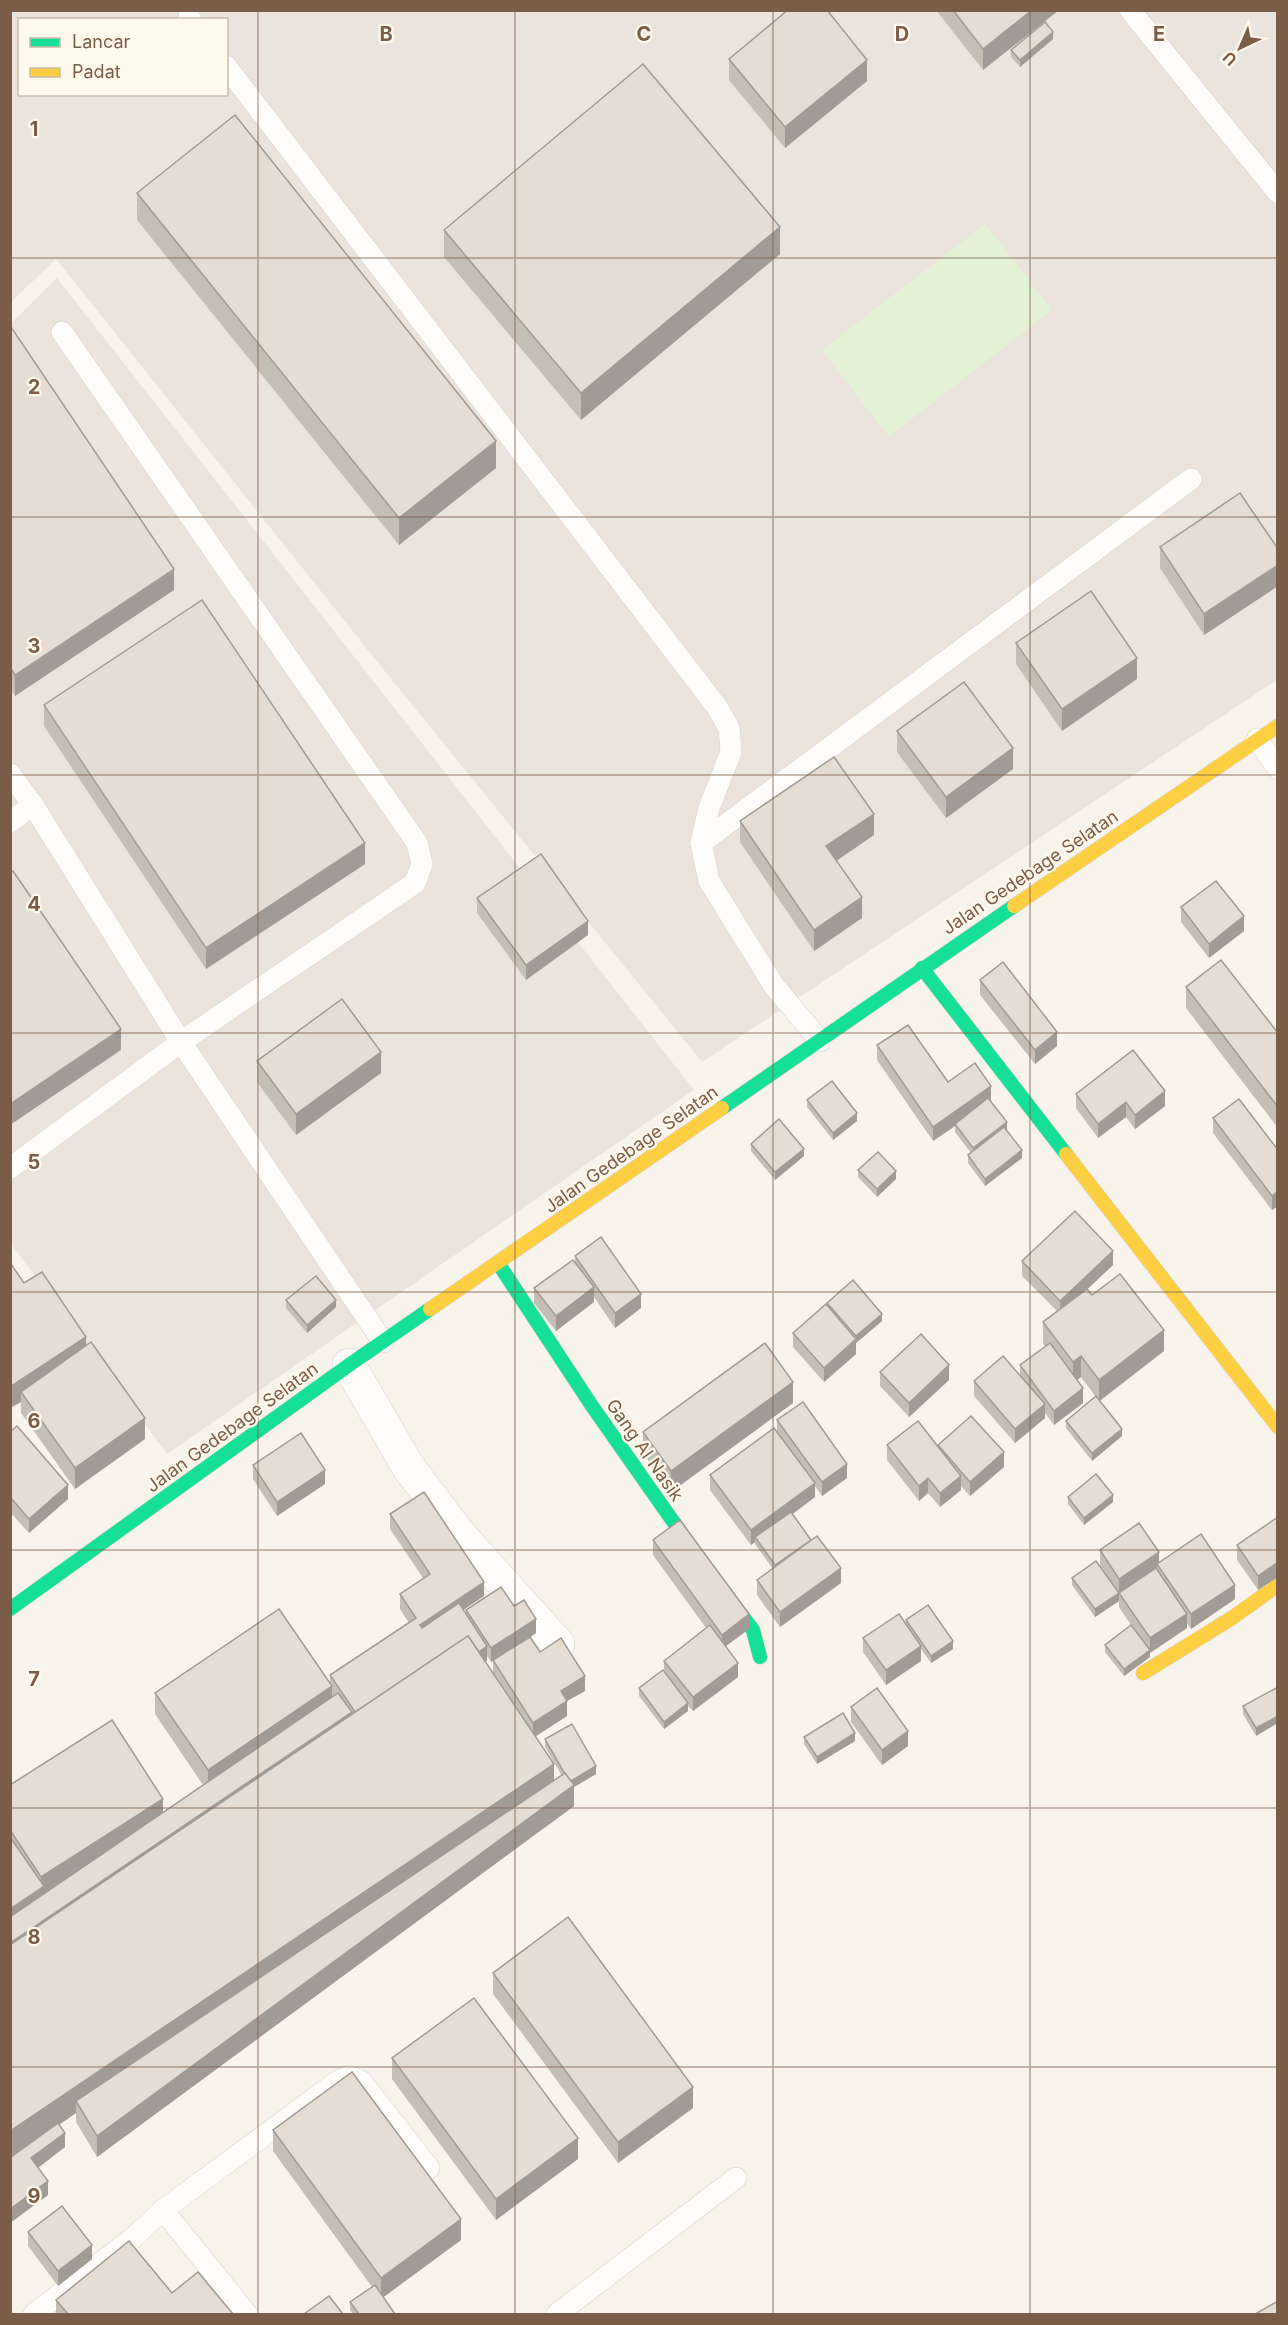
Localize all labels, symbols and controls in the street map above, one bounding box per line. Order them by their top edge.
legend [18,18,228,96]
north arrow [1210,18,1270,78]
text: B [379,22,393,46]
text: C [637,22,651,46]
text: D [895,22,909,46]
text: E [1153,22,1165,46]
text: Lancar [72,31,130,52]
text: U [1218,48,1241,70]
text: Padat [72,61,121,82]
text: 1 [30,117,38,141]
text: 2 [28,375,40,399]
text: 3 [28,634,40,658]
street label: Jalan Gedebage Selatan [938,805,1122,939]
text: 4 [27,892,41,916]
street label: Jalan Gedebage Selatan [540,1081,722,1217]
text: 5 [28,1150,40,1174]
street label: Jalan Gedebage Selatan [142,1358,322,1496]
street label: Gang Al Nasik [602,1395,688,1505]
text: 6 [28,1409,41,1433]
text: 7 [28,1667,40,1691]
text: 8 [27,1925,41,1949]
text: 9 [28,2184,41,2208]

